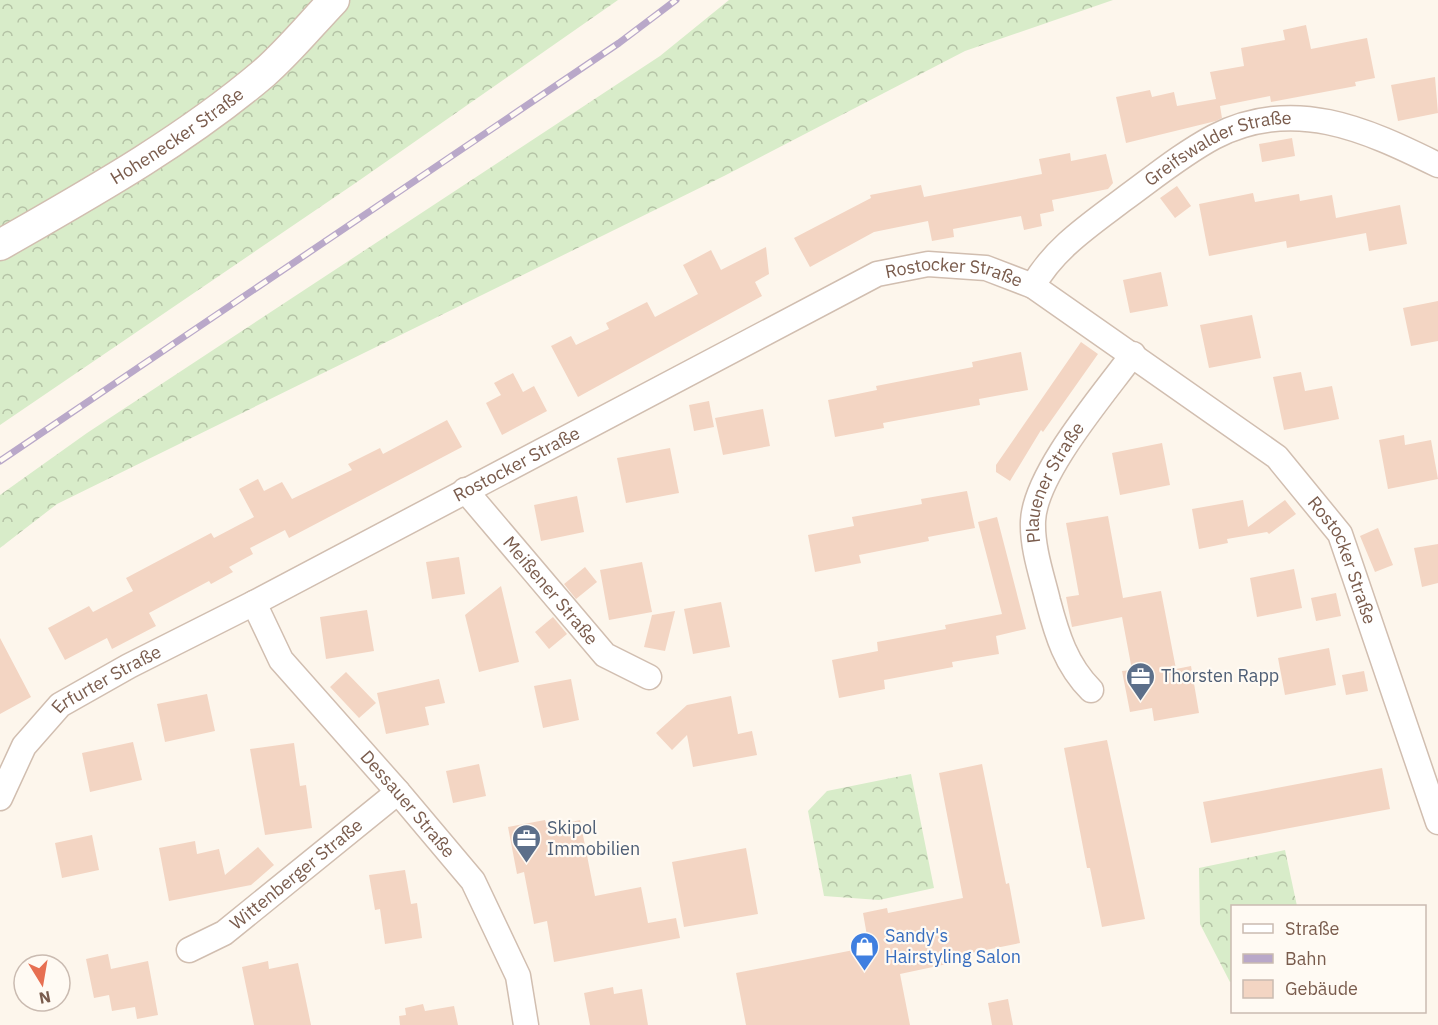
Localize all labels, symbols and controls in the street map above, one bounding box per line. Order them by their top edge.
street label: Hohenecker Straße [106,82,248,189]
street label: Greifswalder Straße [1139,106,1292,191]
street label: Rostocker Straße [883,252,1026,292]
street label: Plauener Straße [1021,417,1089,544]
street label: Rostocker Straße [449,421,584,507]
street label: Rostocker Straße [1303,491,1382,627]
street label: Meißener Straße [498,531,604,650]
street label: Erfurter Straße [46,640,165,718]
office icon: Thorsten Rapp [1124,660,1156,702]
place label: Thorsten Rapp [1161,664,1279,687]
street label: Dessauer Straße [355,745,461,862]
street label: Wittenberger Straße [225,813,367,935]
place label: Skipol Immobilien [547,816,640,860]
office icon: Skipol Immobilien [510,822,542,864]
legend [1231,905,1426,1013]
text: Straße [1285,917,1339,940]
place label: Sandy's Hairstyling Salon [885,924,1021,968]
shop icon: Sandy's Hairstyling Salon [848,930,880,972]
text: Bahn [1285,947,1327,970]
north arrow [12,953,72,1013]
text: Gebäude [1285,977,1358,1000]
text: N [37,987,52,1009]

